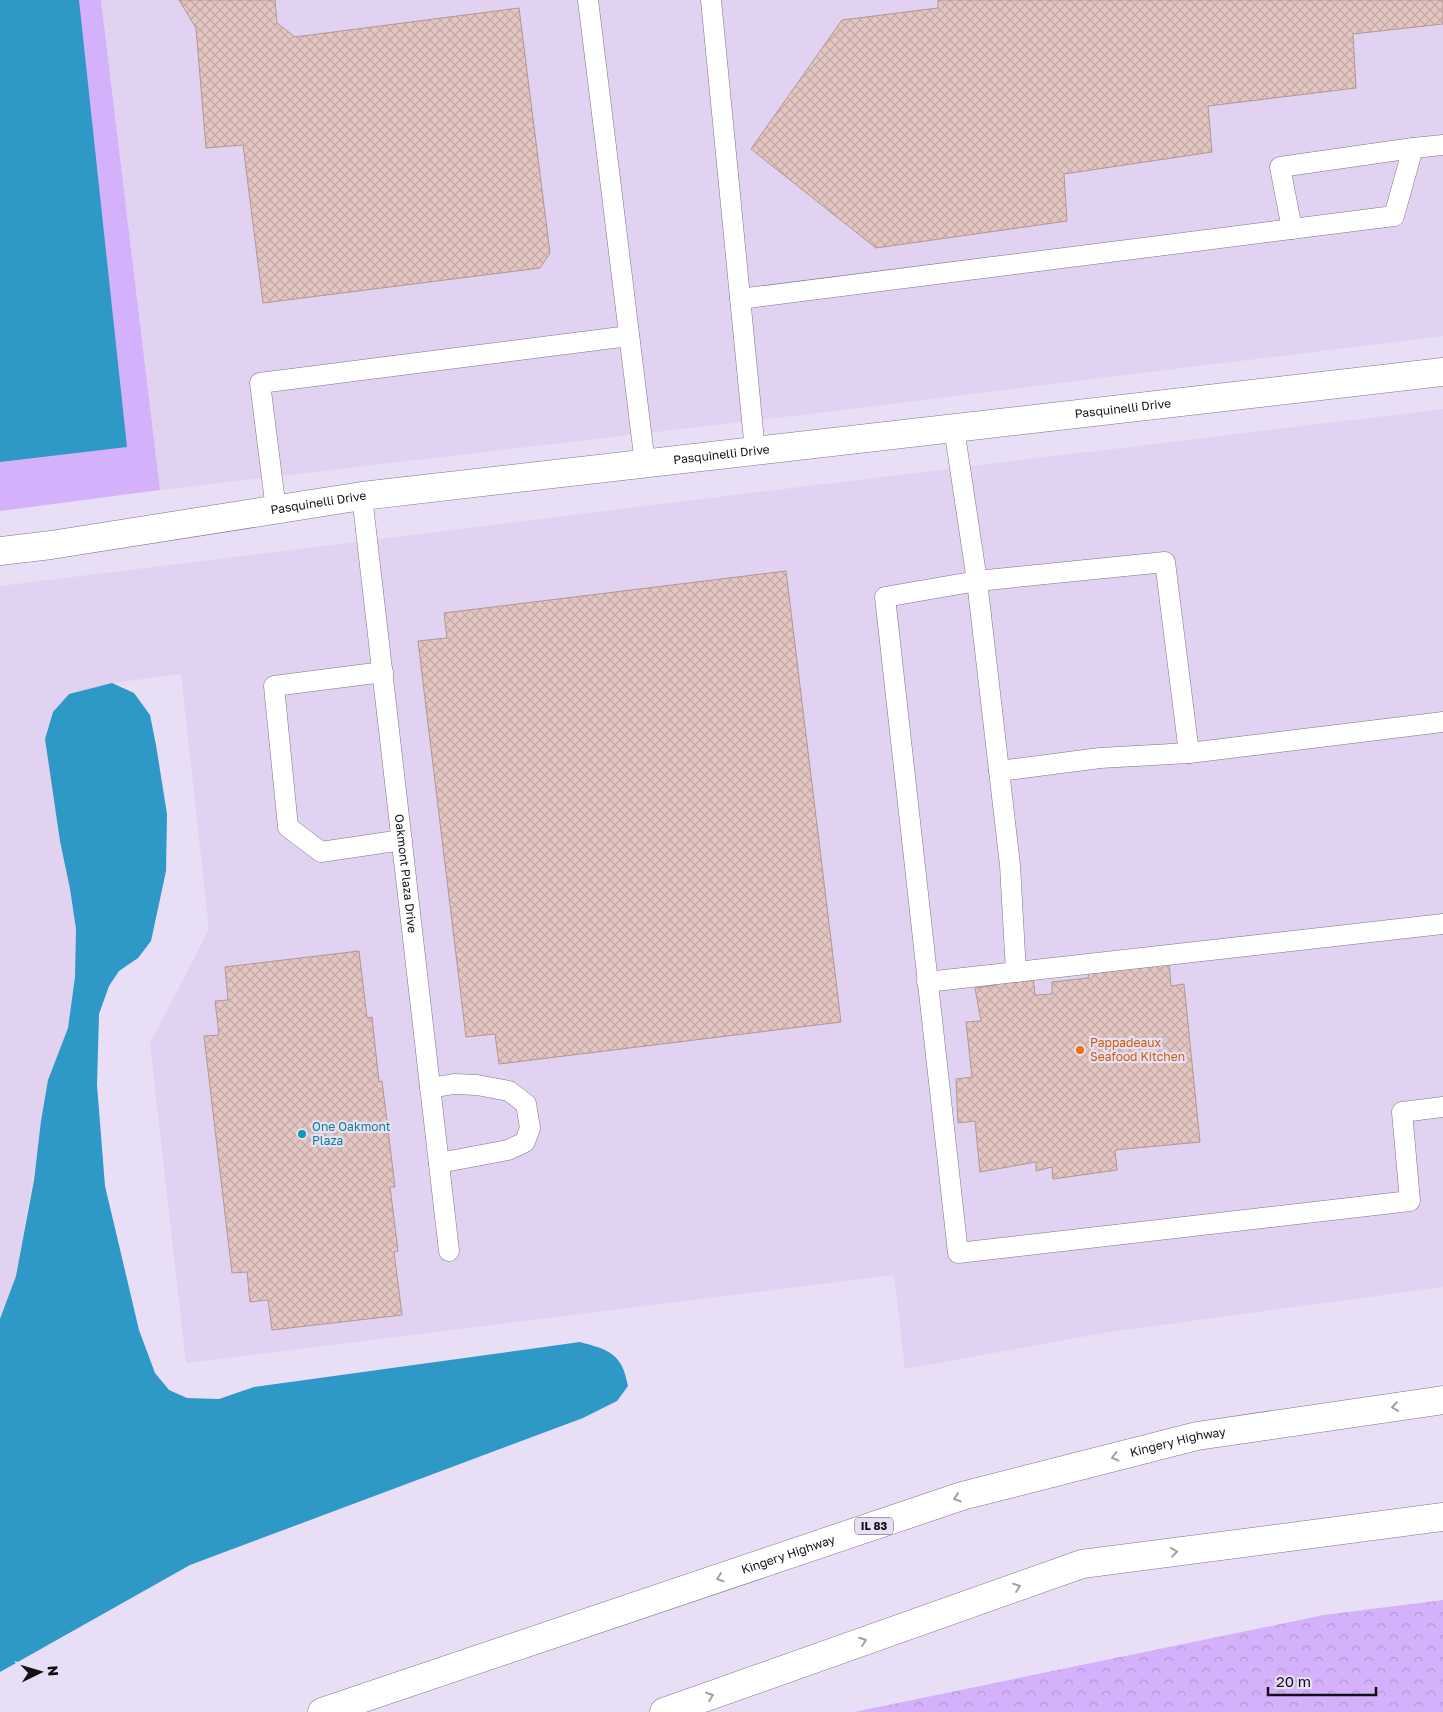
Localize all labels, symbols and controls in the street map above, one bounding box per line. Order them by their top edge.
street label: Pasquinelli Drive [1074,395,1172,421]
street label: Pasquinelli Drive [672,441,770,467]
street label: Pasquinelli Drive [269,488,367,517]
street label: Oakmont Plaza Drive [392,813,420,934]
place label: Pappadeaux Seafood Kitchen [1090,1035,1185,1064]
marker: Pappadeaux Seafood Kitchen [1074,1044,1086,1056]
place label: One Oakmont Plaza [312,1119,391,1148]
marker: One Oakmont Plaza [296,1128,308,1140]
one-way arrow [1390,1401,1398,1412]
street label: Kingery Highway [1128,1424,1227,1460]
one-way arrow [1110,1451,1119,1462]
one-way arrow [954,1492,962,1502]
road number: IL 83 [855,1518,893,1534]
street label: Kingery Highway [739,1531,837,1577]
one-way arrow [1171,1547,1179,1558]
one-way arrow [717,1572,725,1582]
one-way arrow [1012,1583,1020,1593]
one-way arrow [859,1637,867,1647]
north arrow [15,1647,65,1697]
scale bar [1268,1664,1376,1696]
text: N [45,1665,62,1677]
text: 20 m [1276,1672,1311,1690]
one-way arrow [706,1692,714,1702]

